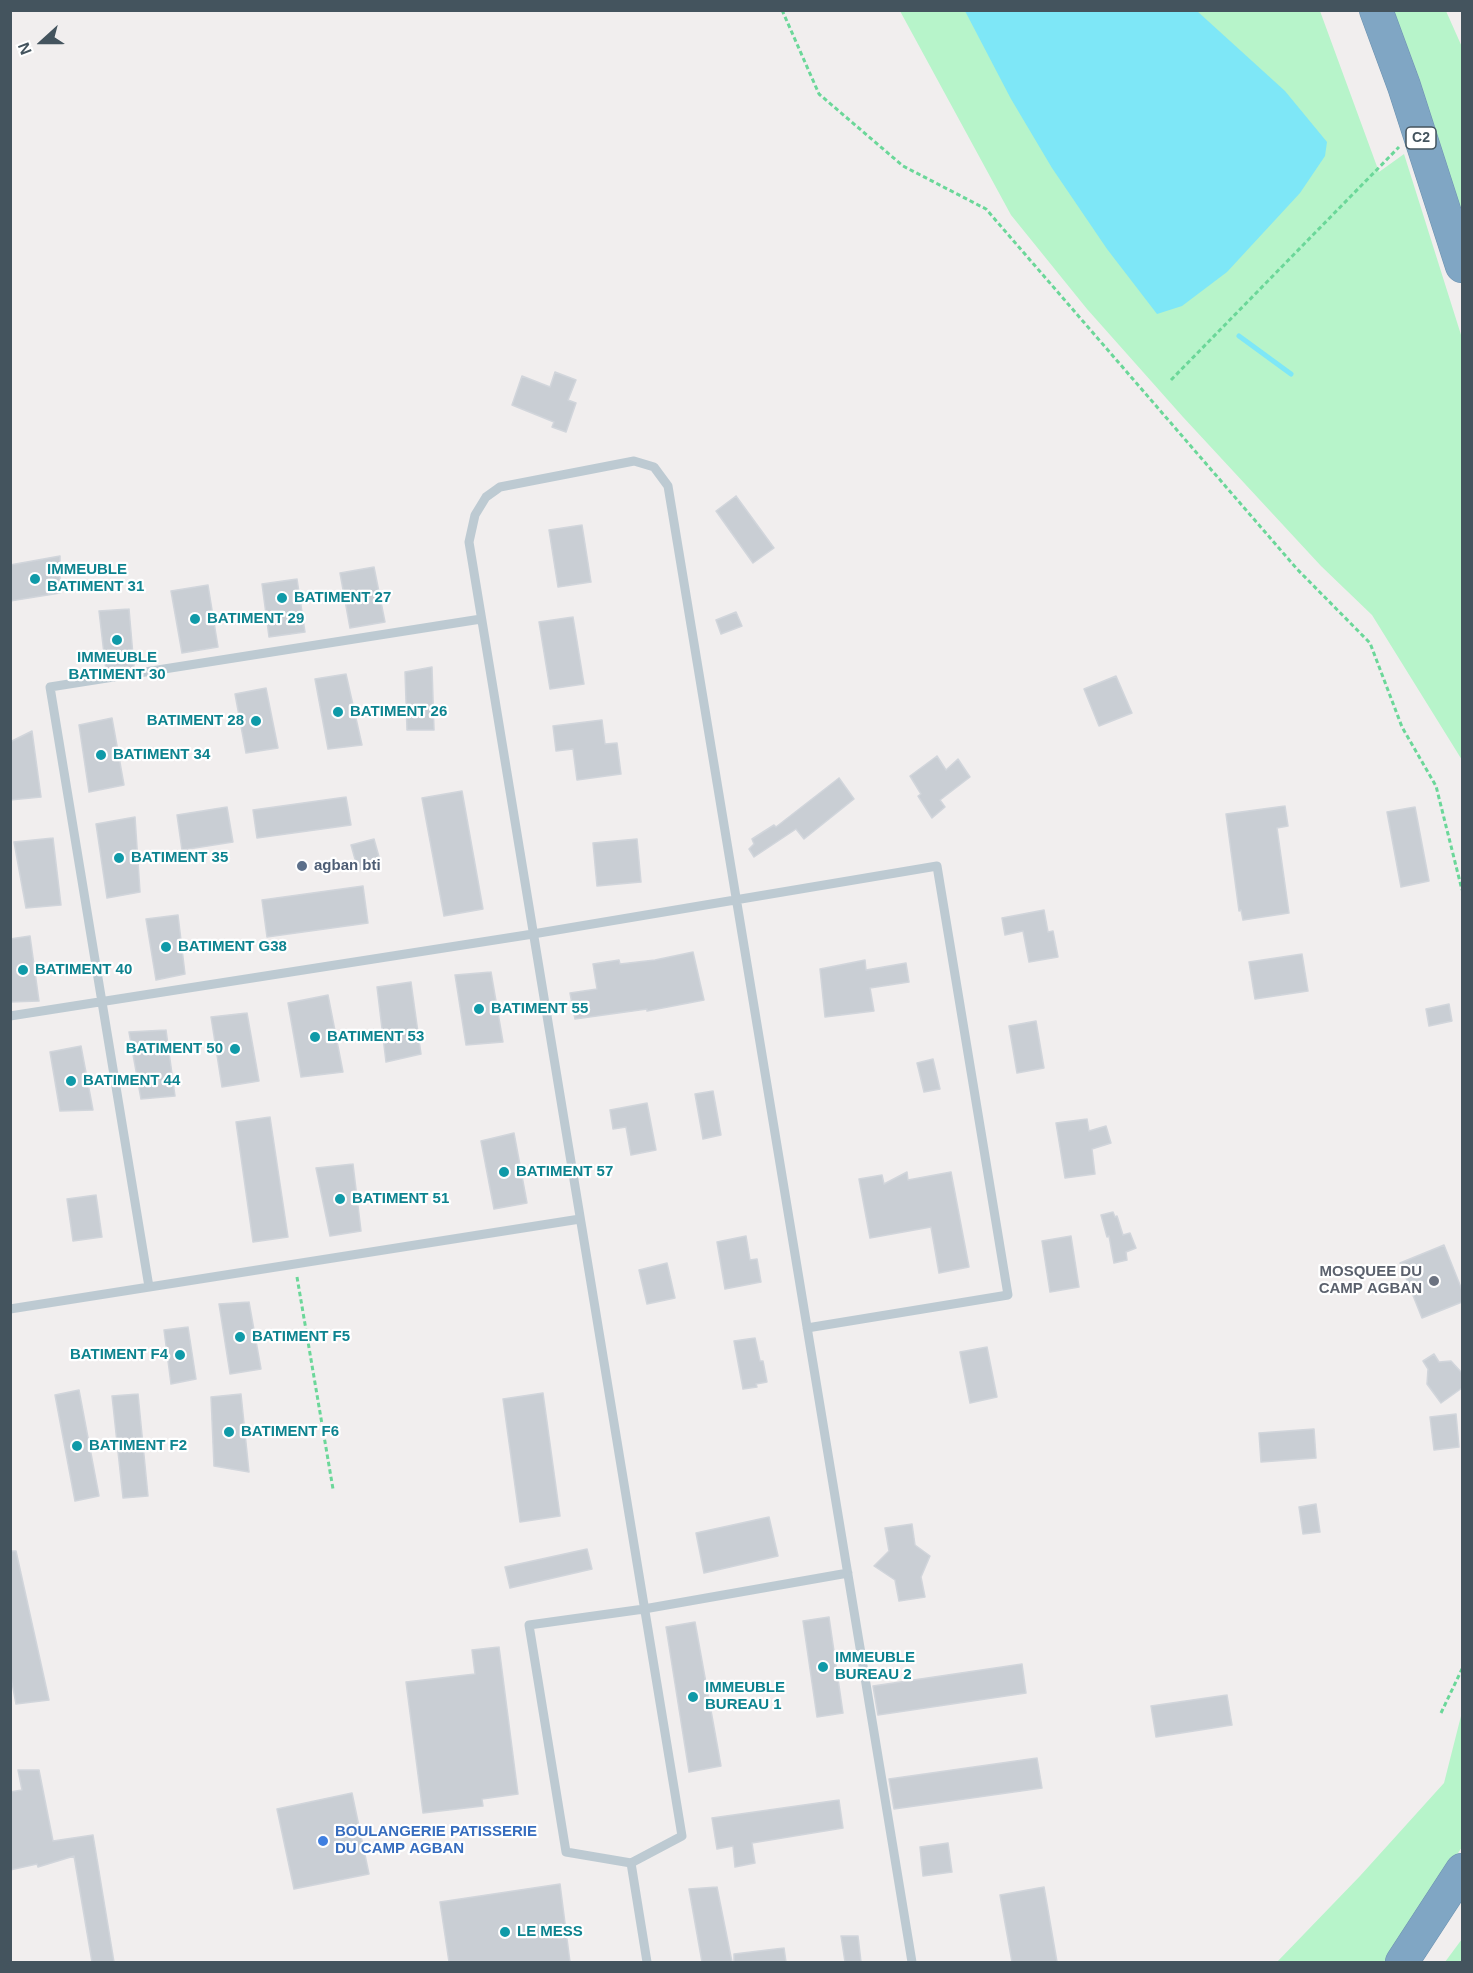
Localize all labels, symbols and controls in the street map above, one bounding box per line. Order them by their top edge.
north arrow [12,12,72,72]
text: N [15,40,35,57]
road number: C2 [1406,127,1436,149]
place label: IMMEUBLE BATIMENT 31 [47,561,144,596]
marker: IMMEUBLE BATIMENT 31 [28,572,42,586]
place label: BATIMENT 27 [294,589,391,607]
marker: BATIMENT 27 [275,591,289,605]
place label: BATIMENT 29 [207,610,304,628]
marker: BATIMENT 29 [188,612,202,626]
marker: IMMEUBLE BATIMENT 30 [110,633,124,647]
place label: IMMEUBLE BATIMENT 30 [68,649,166,684]
place label: BATIMENT 26 [350,703,447,721]
marker: BATIMENT 26 [331,705,345,719]
place label: BATIMENT 28 [147,712,244,730]
marker: BATIMENT 28 [249,714,263,728]
place label: BATIMENT 34 [113,746,210,764]
marker: BATIMENT 34 [94,748,108,762]
place label: BATIMENT 35 [131,849,228,867]
marker: BATIMENT 35 [112,851,126,865]
place label: agban bti [314,857,381,875]
marker: agban bti [295,859,309,873]
place label: BATIMENT G38 [178,938,287,956]
marker: BATIMENT G38 [159,940,173,954]
place label: BATIMENT 40 [35,961,132,979]
marker: BATIMENT 40 [16,963,30,977]
place label: BATIMENT 55 [491,1000,588,1018]
marker: BATIMENT 55 [472,1002,486,1016]
place label: BATIMENT 53 [327,1028,424,1046]
marker: BATIMENT 53 [308,1030,322,1044]
place label: BATIMENT 50 [126,1040,223,1058]
marker: BATIMENT 50 [228,1042,242,1056]
place label: BATIMENT 44 [83,1072,180,1090]
marker: BATIMENT 44 [64,1074,78,1088]
place label: BATIMENT 57 [516,1163,613,1181]
marker: BATIMENT 57 [497,1165,511,1179]
place label: BATIMENT 51 [352,1190,449,1208]
marker: BATIMENT 51 [333,1192,347,1206]
place label: MOSQUEE DU CAMP AGBAN [1319,1263,1422,1298]
marker: MOSQUEE DU CAMP AGBAN [1427,1274,1441,1288]
place label: BATIMENT F5 [252,1328,350,1346]
marker: BATIMENT F5 [233,1330,247,1344]
place label: BATIMENT F4 [70,1346,168,1364]
marker: BATIMENT F4 [173,1348,187,1362]
place label: BATIMENT F6 [241,1423,339,1441]
marker: BATIMENT F6 [222,1425,236,1439]
place label: BATIMENT F2 [89,1437,187,1455]
marker: BATIMENT F2 [70,1439,84,1453]
place label: IMMEUBLE BUREAU 2 [835,1649,915,1684]
marker: IMMEUBLE BUREAU 2 [816,1660,830,1674]
place label: IMMEUBLE BUREAU 1 [705,1679,785,1714]
marker: IMMEUBLE BUREAU 1 [686,1690,700,1704]
place label: BOULANGERIE PATISSERIE DU CAMP AGBAN [335,1823,537,1858]
marker: BOULANGERIE PATISSERIE DU CAMP AGBAN [316,1834,330,1848]
place label: LE MESS [517,1923,583,1941]
marker: LE MESS [498,1925,512,1939]

